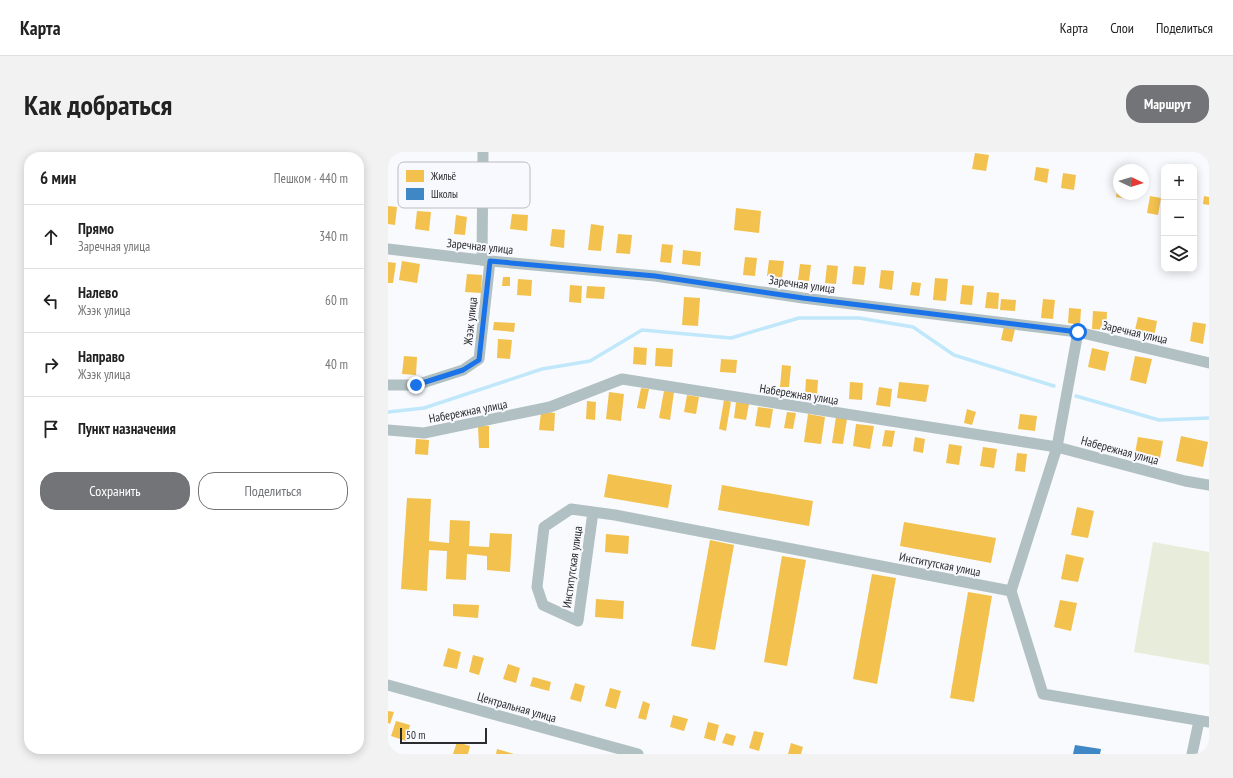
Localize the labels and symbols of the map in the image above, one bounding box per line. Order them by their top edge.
legend [398,162,530,208]
north arrow [1113,164,1149,200]
text: Жильё [430,169,457,183]
text: Школы [431,187,458,201]
street label: Заречная улица [446,235,514,257]
street label: Заречная улица [768,272,836,296]
street label: Жээк улица [460,296,480,347]
street label: Заречная улица [1101,317,1169,347]
route start [1069,323,1087,341]
route end [407,376,425,394]
street label: Набережная улица [758,380,840,408]
street label: Набережная улица [427,396,509,426]
street label: Набережная улица [1080,432,1161,468]
street label: Институтская улица [559,525,585,609]
street label: Институтская улица [898,549,982,579]
street label: Центральная улица [476,689,558,726]
scale bar [400,726,487,745]

